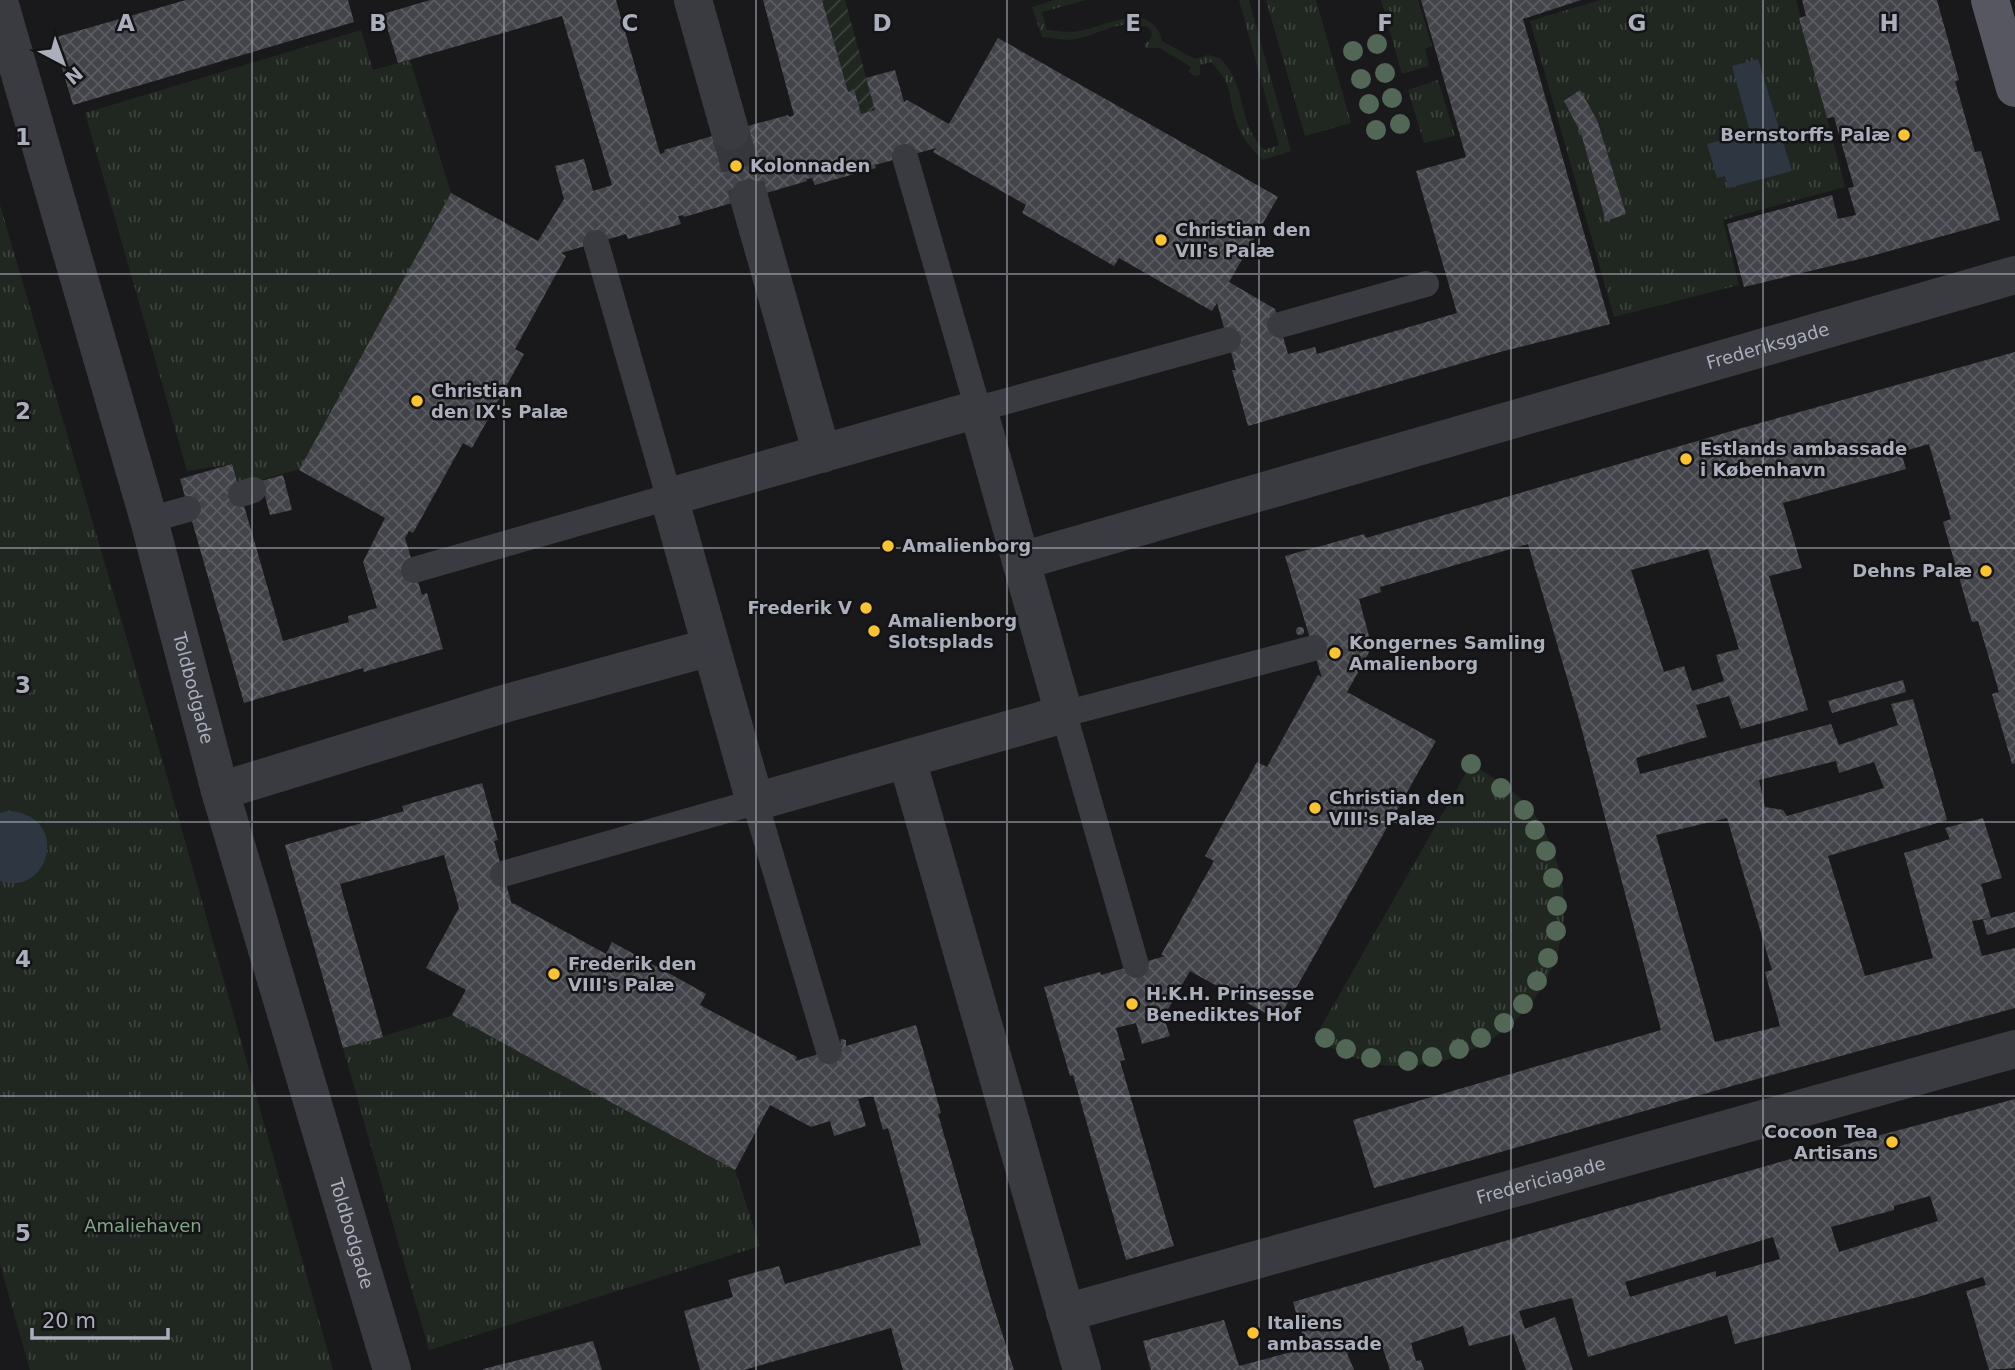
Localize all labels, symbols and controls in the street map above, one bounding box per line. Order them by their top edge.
text: A [117,10,135,36]
text: B [369,10,387,36]
text: C [622,10,638,36]
text: D [872,10,892,36]
text: E [1125,10,1141,36]
text: F [1377,10,1393,36]
text: G [1628,10,1646,36]
text: H [1879,10,1899,36]
north arrow [28,28,98,98]
text: N [61,62,87,89]
text: 1 [15,124,31,150]
place label: Bernstorffs Palæ [1720,124,1890,145]
marker: Bernstorffs Palæ [1896,127,1912,143]
place label: Kolonnaden [750,155,870,176]
marker: Kolonnaden [728,158,744,174]
place label: Christian den VII's Palæ [1175,219,1311,261]
marker: Christian den VII's Palæ [1153,232,1169,248]
street label: Frederiksgade [1704,318,1831,373]
place label: Christian den IX's Palæ [431,380,568,422]
marker: Christian den IX's Palæ [409,393,425,409]
text: 2 [15,398,31,424]
place label: Estlands ambassade i København [1700,438,1907,480]
marker: Estlands ambassade i København [1678,451,1694,467]
place label: Amalienborg [902,535,1031,556]
marker: Amalienborg [880,538,896,554]
place label: Dehns Palæ [1852,560,1972,581]
marker: Dehns Palæ [1978,563,1994,579]
place label: Frederik V [747,597,852,618]
marker: Frederik V [858,600,874,616]
place label: Amalienborg Slotsplads [888,610,1017,652]
marker: Amalienborg Slotsplads [866,623,882,639]
street label: Toldbodgade [169,629,218,746]
place label: Kongernes Samling Amalienborg [1349,632,1546,674]
marker: Kongernes Samling Amalienborg [1327,645,1343,661]
text: 3 [15,672,31,698]
place label: Christian den VIII's Palæ [1329,787,1465,829]
marker: Christian den VIII's Palæ [1307,800,1323,816]
text: 4 [15,946,31,972]
place label: Frederik den VIII's Palæ [568,953,697,995]
marker: Frederik den VIII's Palæ [546,966,562,982]
place label: H.K.H. Prinsesse Benediktes Hof [1146,983,1314,1025]
marker: H.K.H. Prinsesse Benediktes Hof [1124,996,1140,1012]
place label: Cocoon Tea Artisans [1764,1121,1878,1163]
marker: Cocoon Tea Artisans [1884,1134,1900,1150]
street label: Fredericiagade [1474,1152,1608,1208]
street label: Toldbodgade [325,1175,378,1291]
park label: Amaliehaven [84,1215,202,1236]
text: 5 [15,1220,31,1246]
scale bar [32,1296,168,1340]
text: 20 m [42,1309,96,1333]
place label: Italiens ambassade [1267,1312,1382,1354]
marker: Italiens ambassade [1245,1325,1261,1341]

